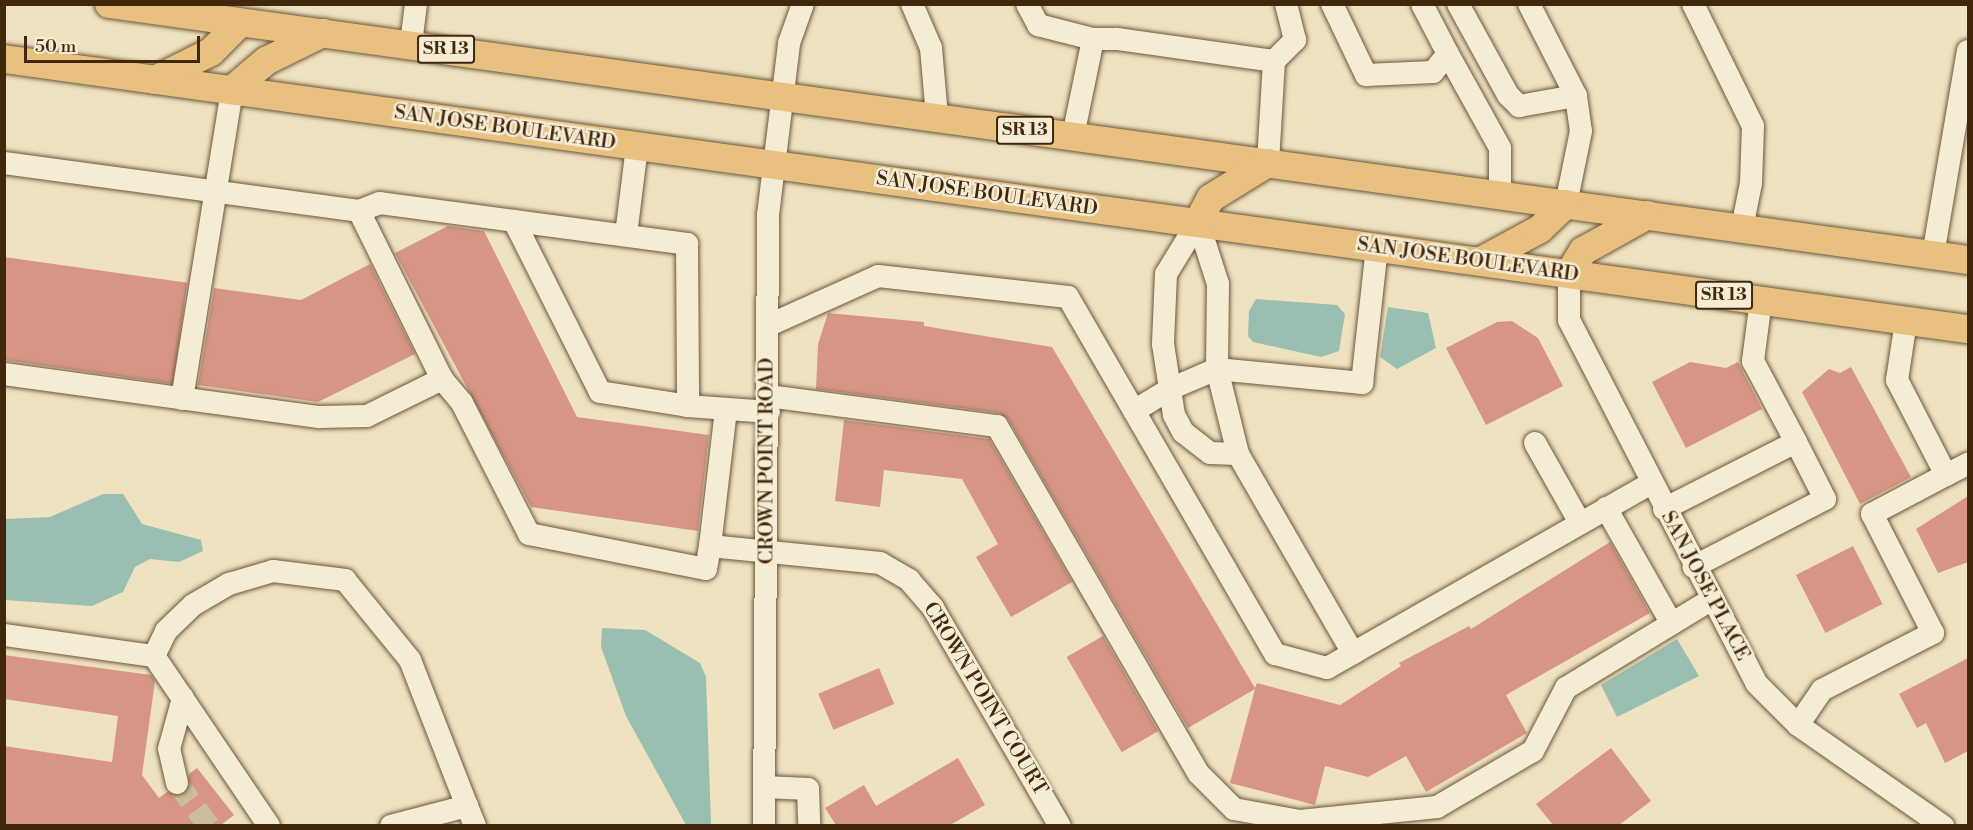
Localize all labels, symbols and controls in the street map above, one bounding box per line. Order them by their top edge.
scale bar [27,24,202,62]
road number: SR 13 [416,34,476,64]
text: 50 m [35,35,76,58]
street label: SAN JOSE BOULEVARD [393,101,617,155]
road number: SR 13 [995,115,1055,145]
street label: SAN JOSE BOULEVARD [875,167,1099,221]
street label: SAN JOSE BOULEVARD [1356,233,1580,287]
road number: SR 13 [1694,280,1754,310]
street label: CROWN POINT ROAD [755,358,779,564]
street label: SAN JOSE PLACE [1655,507,1755,665]
street label: CROWN POINT COURT [918,598,1052,800]

